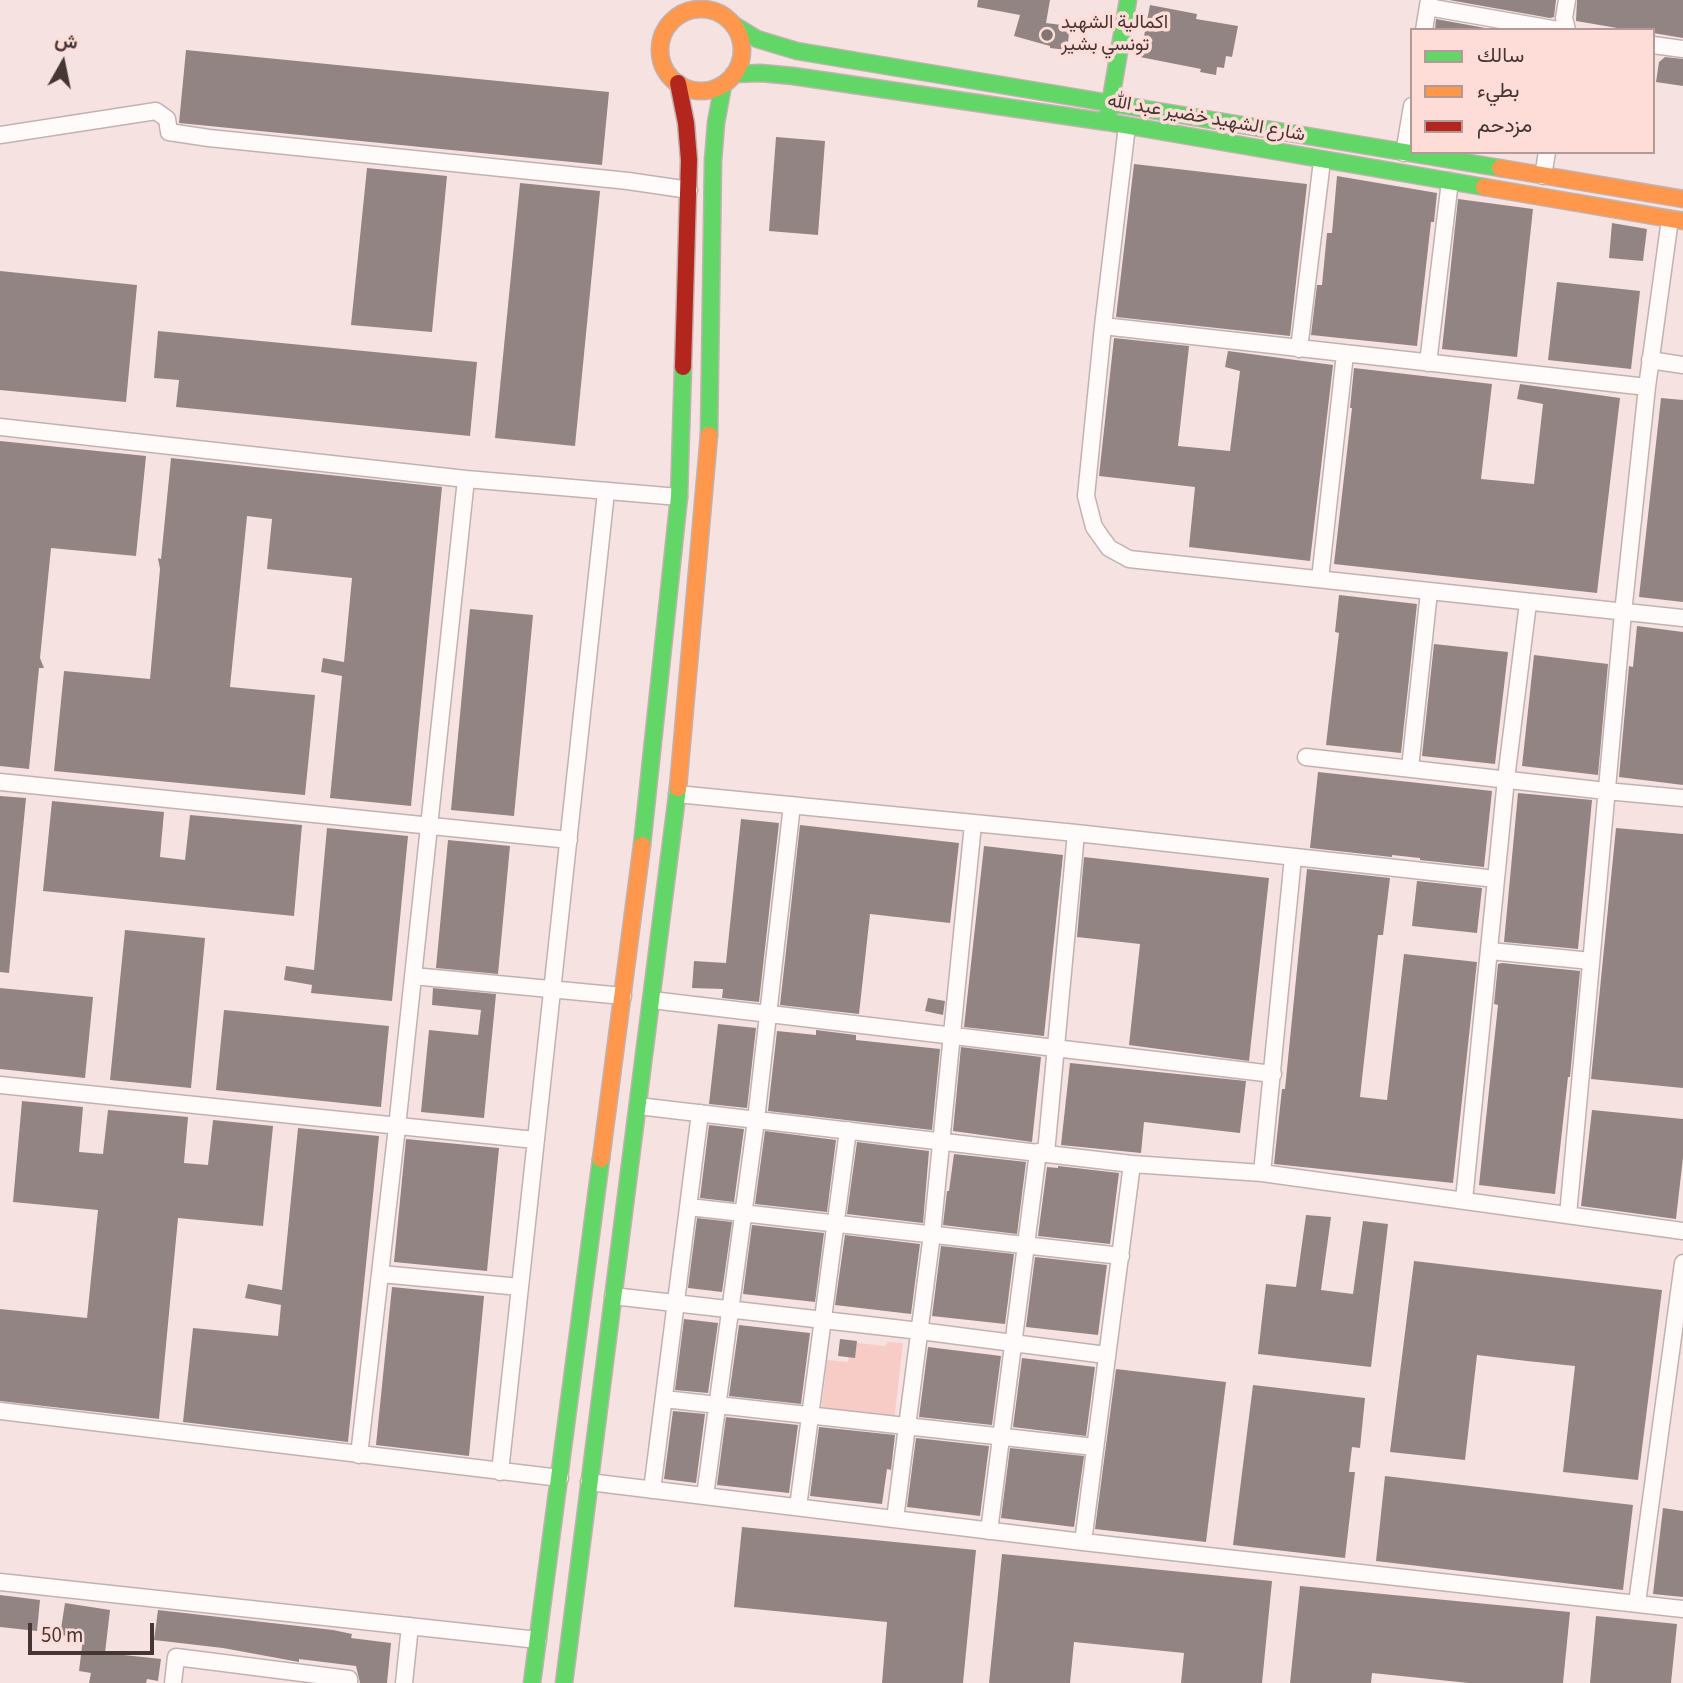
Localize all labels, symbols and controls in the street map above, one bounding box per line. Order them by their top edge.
place label: اكمالية الشهيد تونسي بشير [1061,13,1168,57]
text: ش [53,27,80,57]
marker: اكمالية الشهيد تونسي بشير [1039,27,1055,43]
north arrow [28,28,98,98]
legend [1410,28,1655,154]
text: سالك [1477,40,1524,70]
text: بطيء [1477,75,1520,105]
street label: شارع الشهيد خضير عبد الله [1105,90,1307,148]
text: مزدحم [1477,110,1532,140]
scale bar [32,1610,158,1654]
text: 50 m [41,1620,83,1650]

